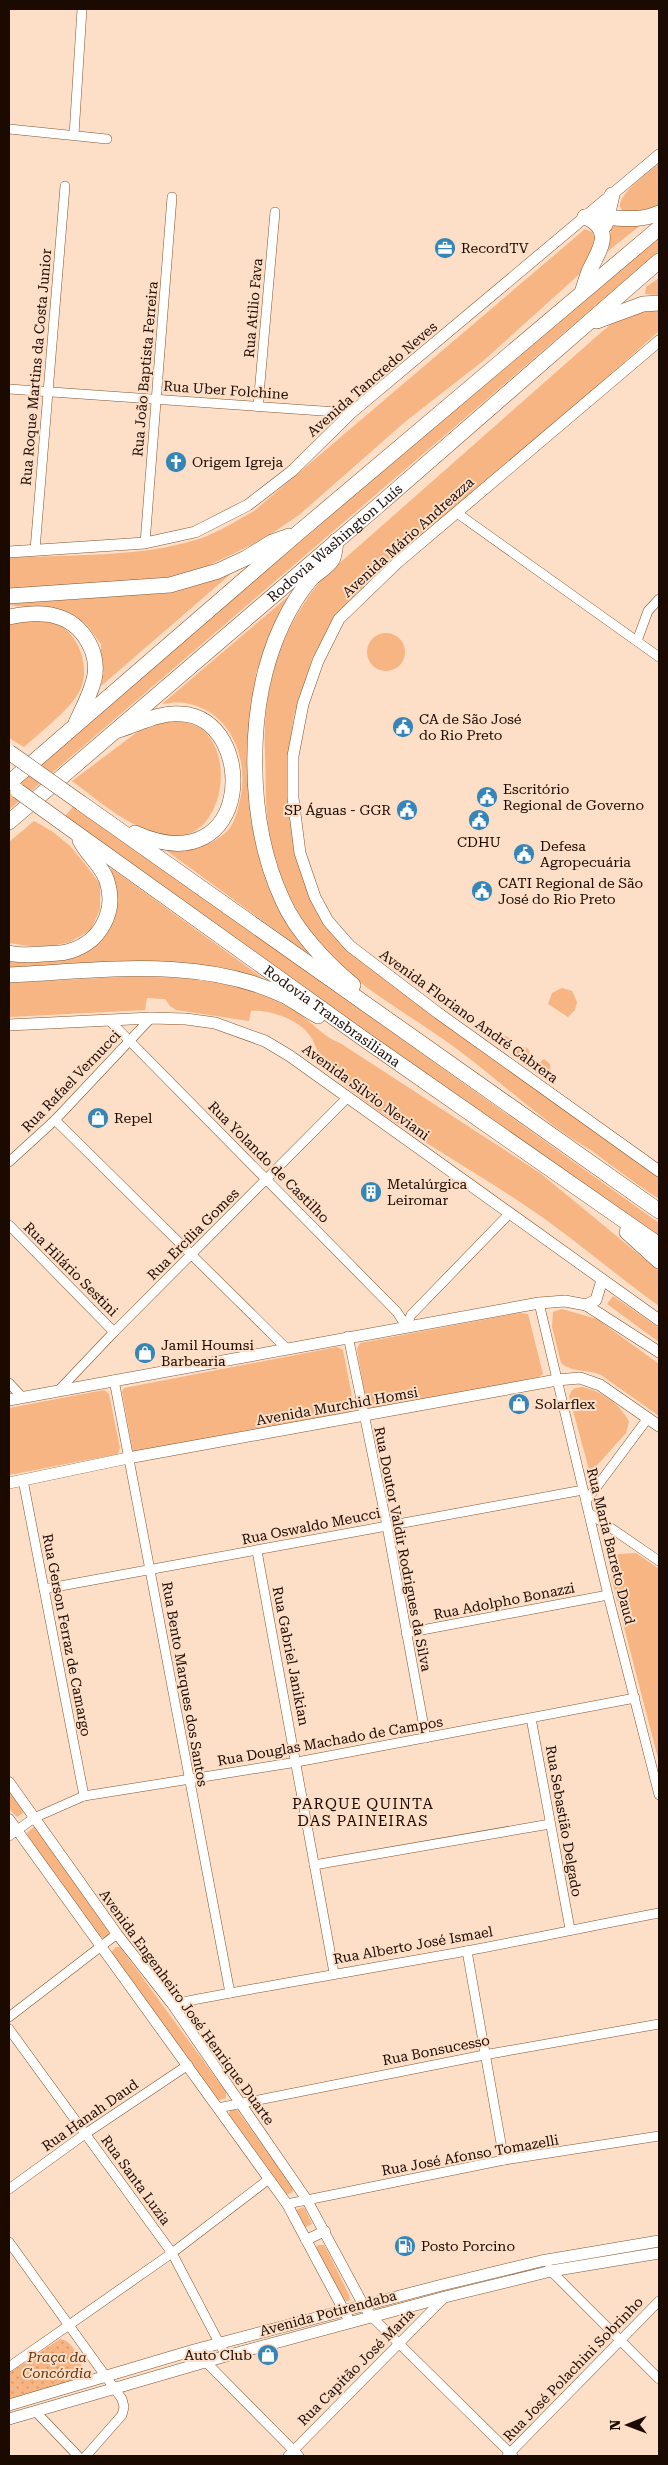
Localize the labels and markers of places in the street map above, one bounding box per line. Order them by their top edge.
office icon: RecordTV [433,236,457,260]
place label: RecordTV [461,240,529,256]
church icon: Origem Igreja [164,450,188,474]
place label: Origem Igreja [192,454,284,470]
place label: CA de São José do Rio Preto [419,711,522,743]
public building icon: CA de São José do Rio Preto [391,715,415,739]
place label: Escritório Regional de Governo [503,781,644,813]
public building icon: Escritório Regional de Governo [475,785,499,809]
public building icon: SP Águas - GGR [395,798,419,822]
place label: SP Águas - GGR [284,802,391,818]
public building icon: CDHU [467,808,491,832]
place label: CDHU [457,834,501,850]
place label: Defesa Agropecuária [540,838,631,870]
public building icon: Defesa Agropecuária [512,842,536,866]
place label: CATI Regional de São José do Rio Preto [498,875,643,907]
public building icon: CATI Regional de São José do Rio Preto [470,879,494,903]
shop icon: Repel [86,1106,110,1130]
place label: Repel [114,1110,153,1126]
place label: Metalúrgica Leiromar [387,1176,467,1208]
building icon: Metalúrgica Leiromar [359,1180,383,1204]
place label: Jamil Houmsi Barbearia [161,1337,255,1369]
shop icon: Jamil Houmsi Barbearia [133,1341,157,1365]
shop icon: Solarflex [507,1392,531,1416]
place label: Solarflex [535,1396,595,1412]
fuel station icon: Posto Porcino [393,2234,417,2258]
place label: Posto Porcino [421,2238,515,2254]
shop icon: Auto Club [256,2343,280,2367]
place label: Auto Club [184,2347,252,2363]

